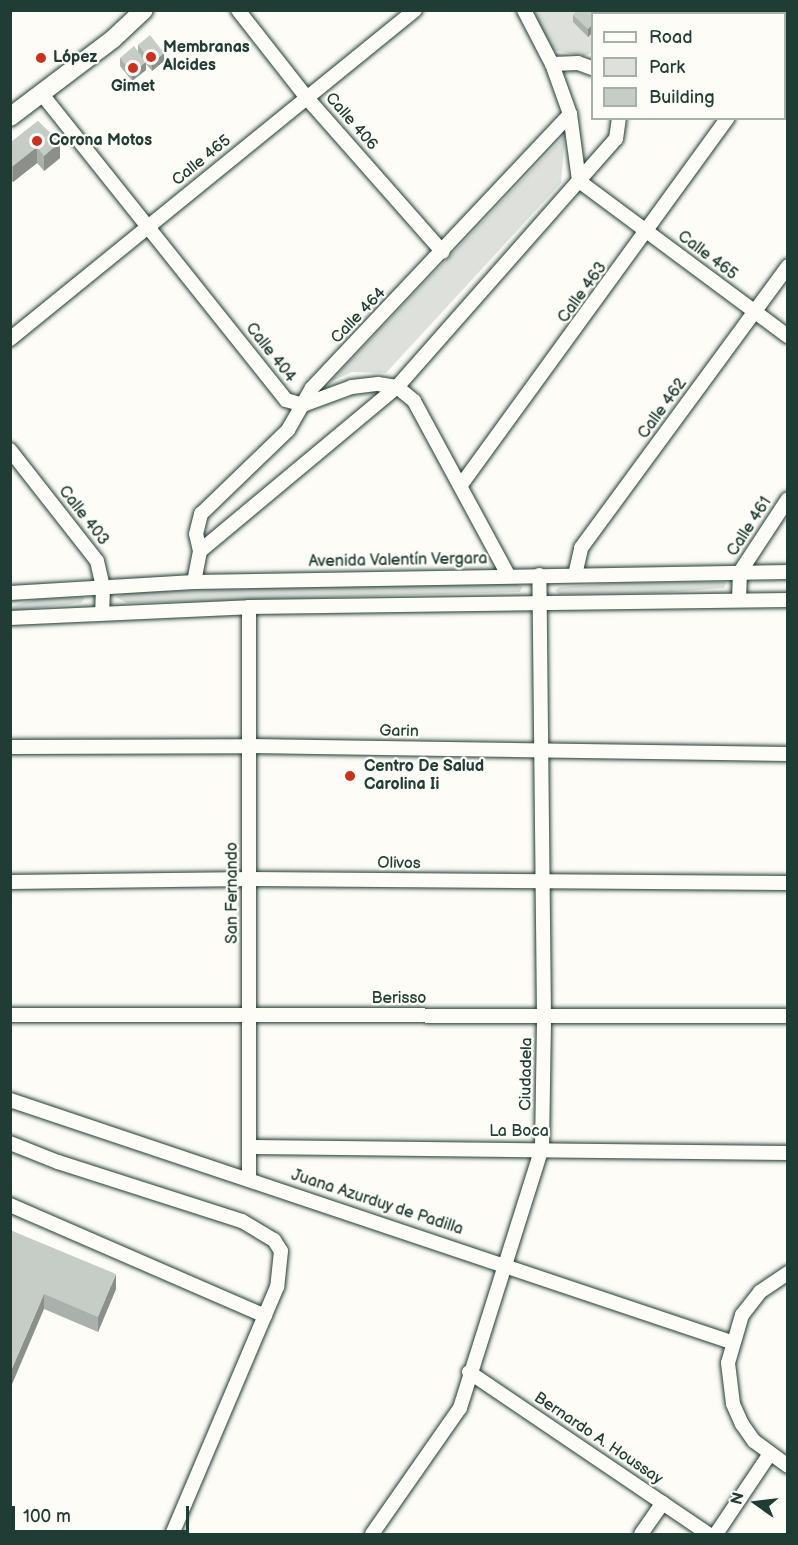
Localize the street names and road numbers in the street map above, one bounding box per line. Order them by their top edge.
street label: Calle 406 [321,89,381,155]
street label: Calle 465 [169,132,235,190]
street label: Calle 465 [673,227,741,285]
street label: Calle 463 [554,259,612,327]
street label: Calle 464 [328,284,390,348]
street label: Calle 404 [241,319,299,387]
street label: Calle 462 [635,375,691,443]
street label: Calle 403 [54,482,112,550]
street label: Calle 461 [724,494,776,560]
street label: Avenida Valentín Vergara [308,550,488,572]
street label: Garin [379,722,419,742]
street label: San Fernando [223,842,243,944]
street label: Olivos [377,854,421,874]
street label: Berisso [372,989,426,1009]
street label: Ciudadela [517,1037,537,1111]
street label: La Boca [489,1122,549,1142]
street label: Juana Azurduy de Padilla [288,1166,466,1240]
street label: Bernardo A. Houssay [530,1389,666,1489]

